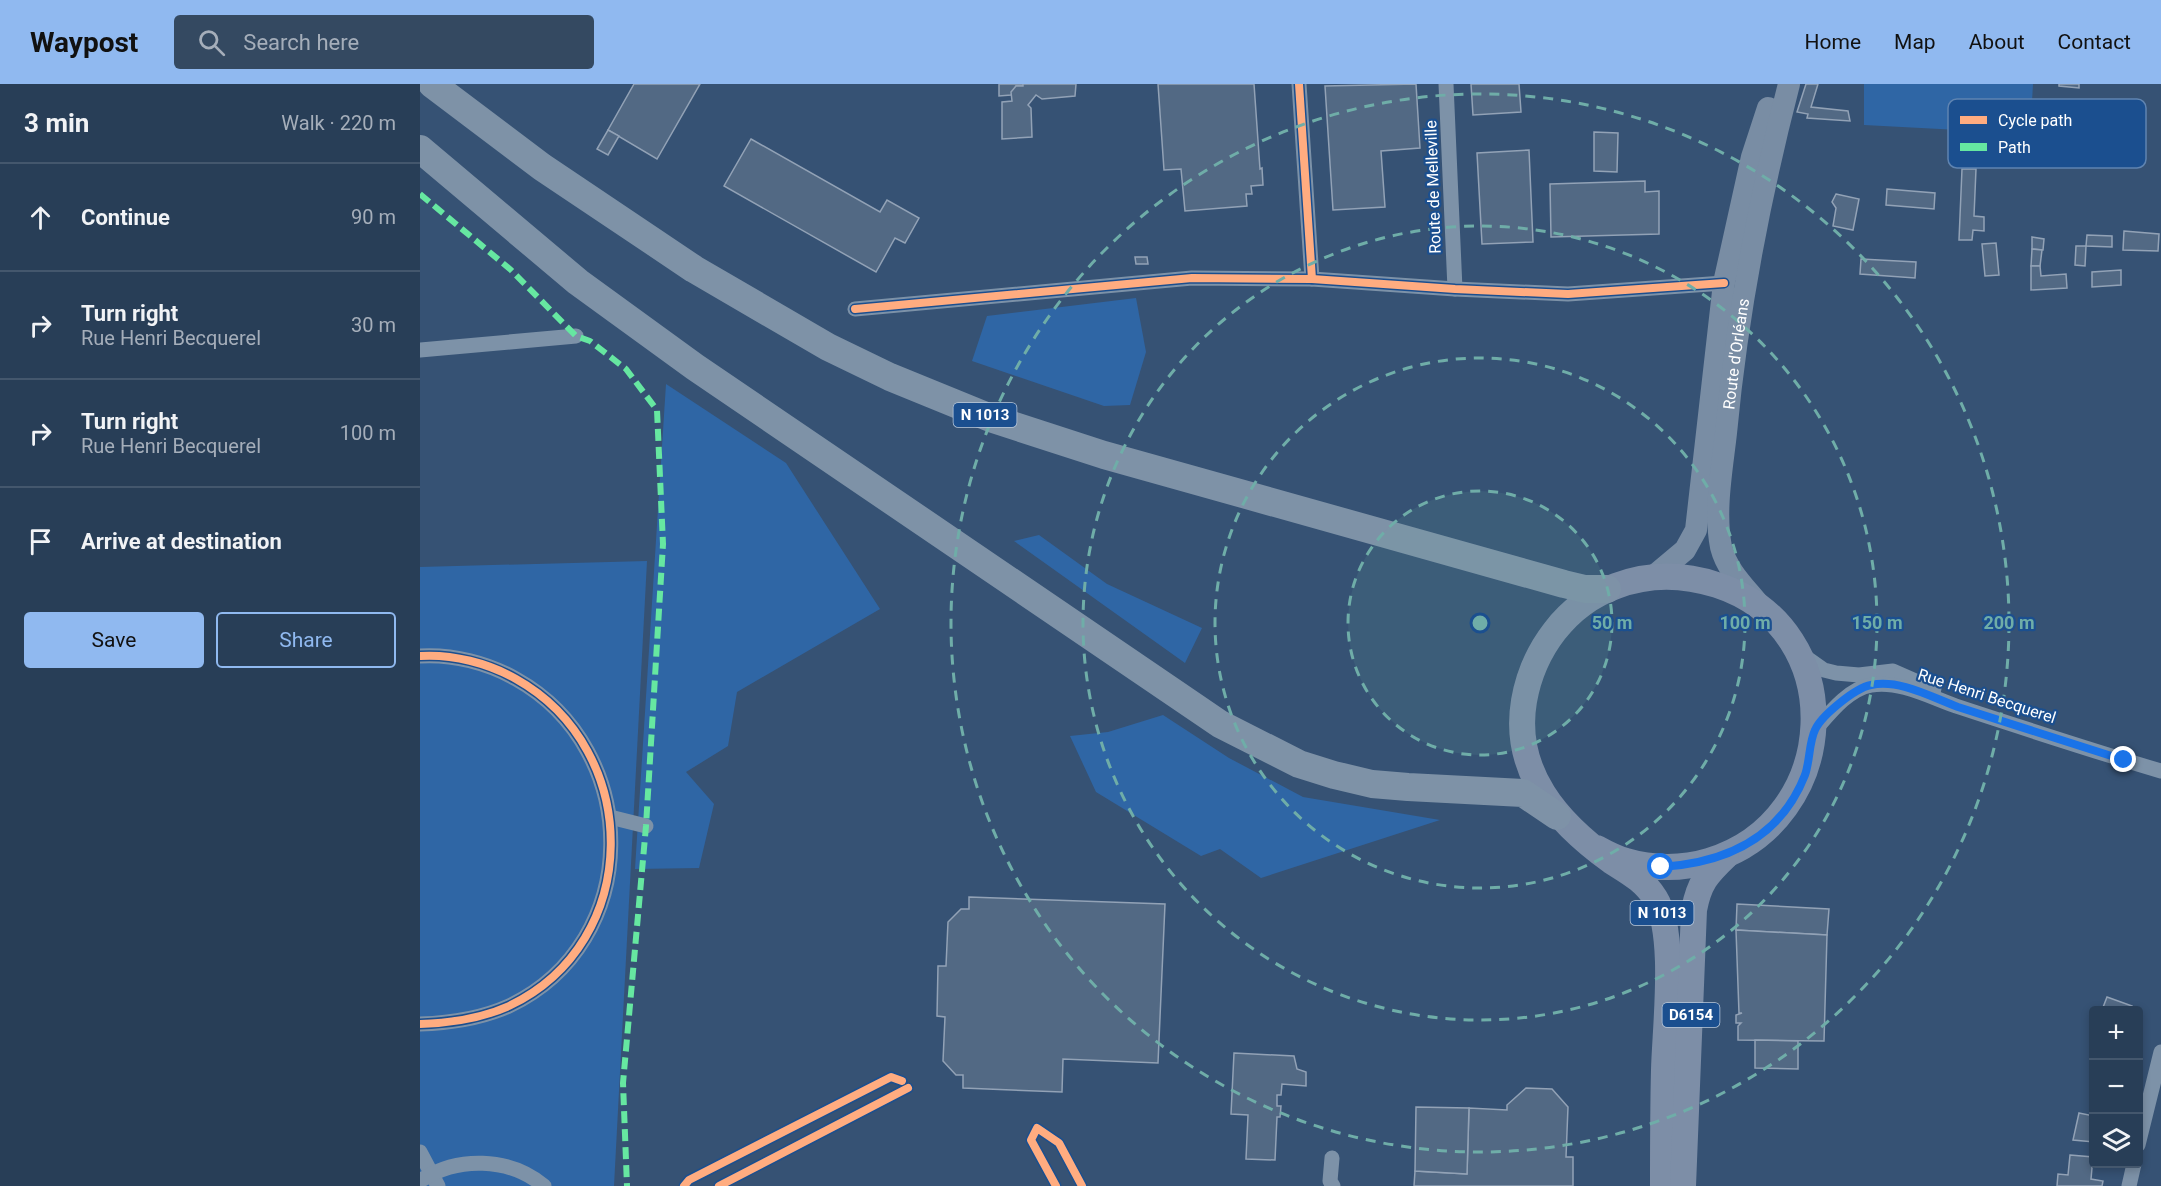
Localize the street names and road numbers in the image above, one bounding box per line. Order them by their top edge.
street label: Route de Melleville [1421,120,1445,254]
street label: Route d'Orléans [1719,297,1753,410]
road number: N 1013 [954,403,1016,427]
street label: Rue Henri Becquerel [1916,665,2058,727]
road number: N 1013 [1630,901,1694,925]
road number: D6154 [1662,1003,1720,1027]

